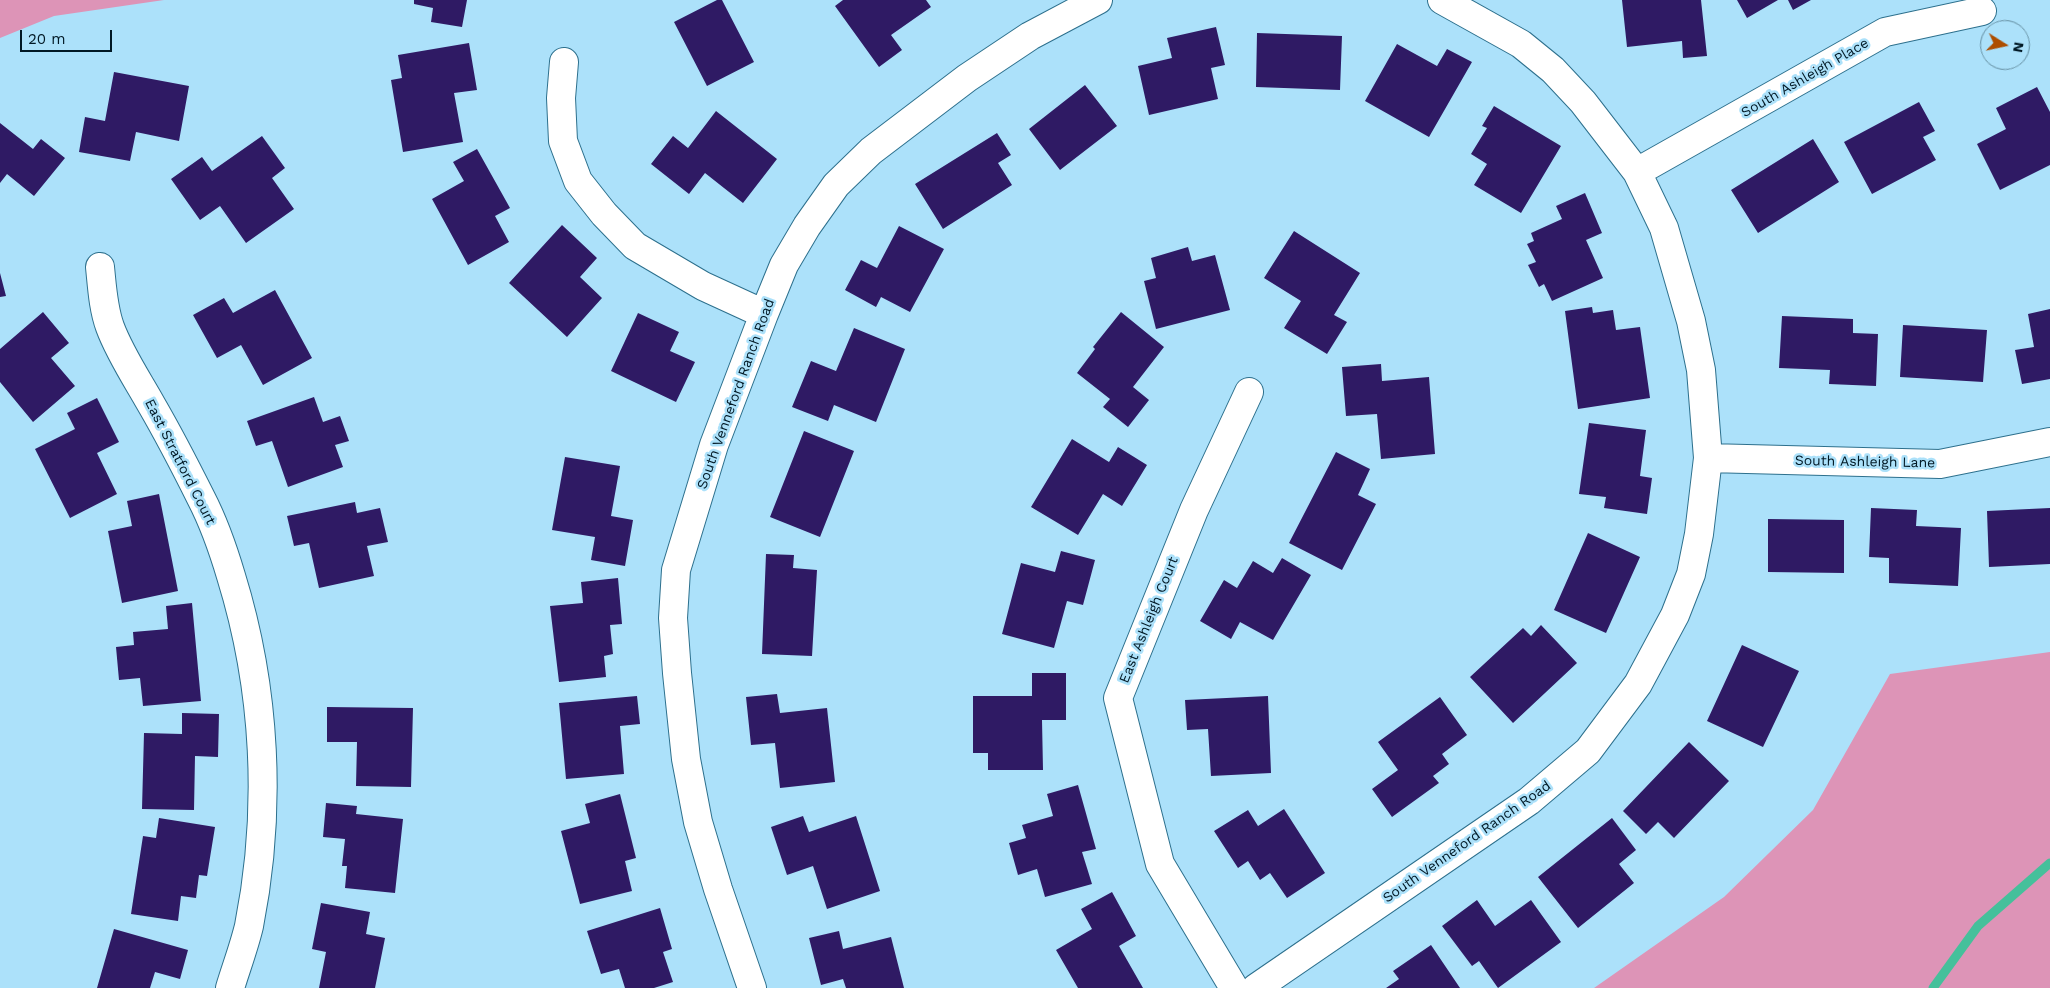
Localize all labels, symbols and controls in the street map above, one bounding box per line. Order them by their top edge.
scale bar [22,20,115,52]
north arrow [1980,20,2030,70]
text: 20 m [28,30,66,48]
street label: South Ashleigh Place [1738,35,1872,121]
text: N [2010,41,2028,54]
street label: South Venneford Ranch Road [694,297,778,491]
street label: East Stratford Court [141,396,219,528]
street label: South Ashleigh Lane [1795,452,1935,472]
street label: East Ashleigh Court [1116,554,1182,686]
street label: South Venneford Ranch Road [1380,777,1554,907]

